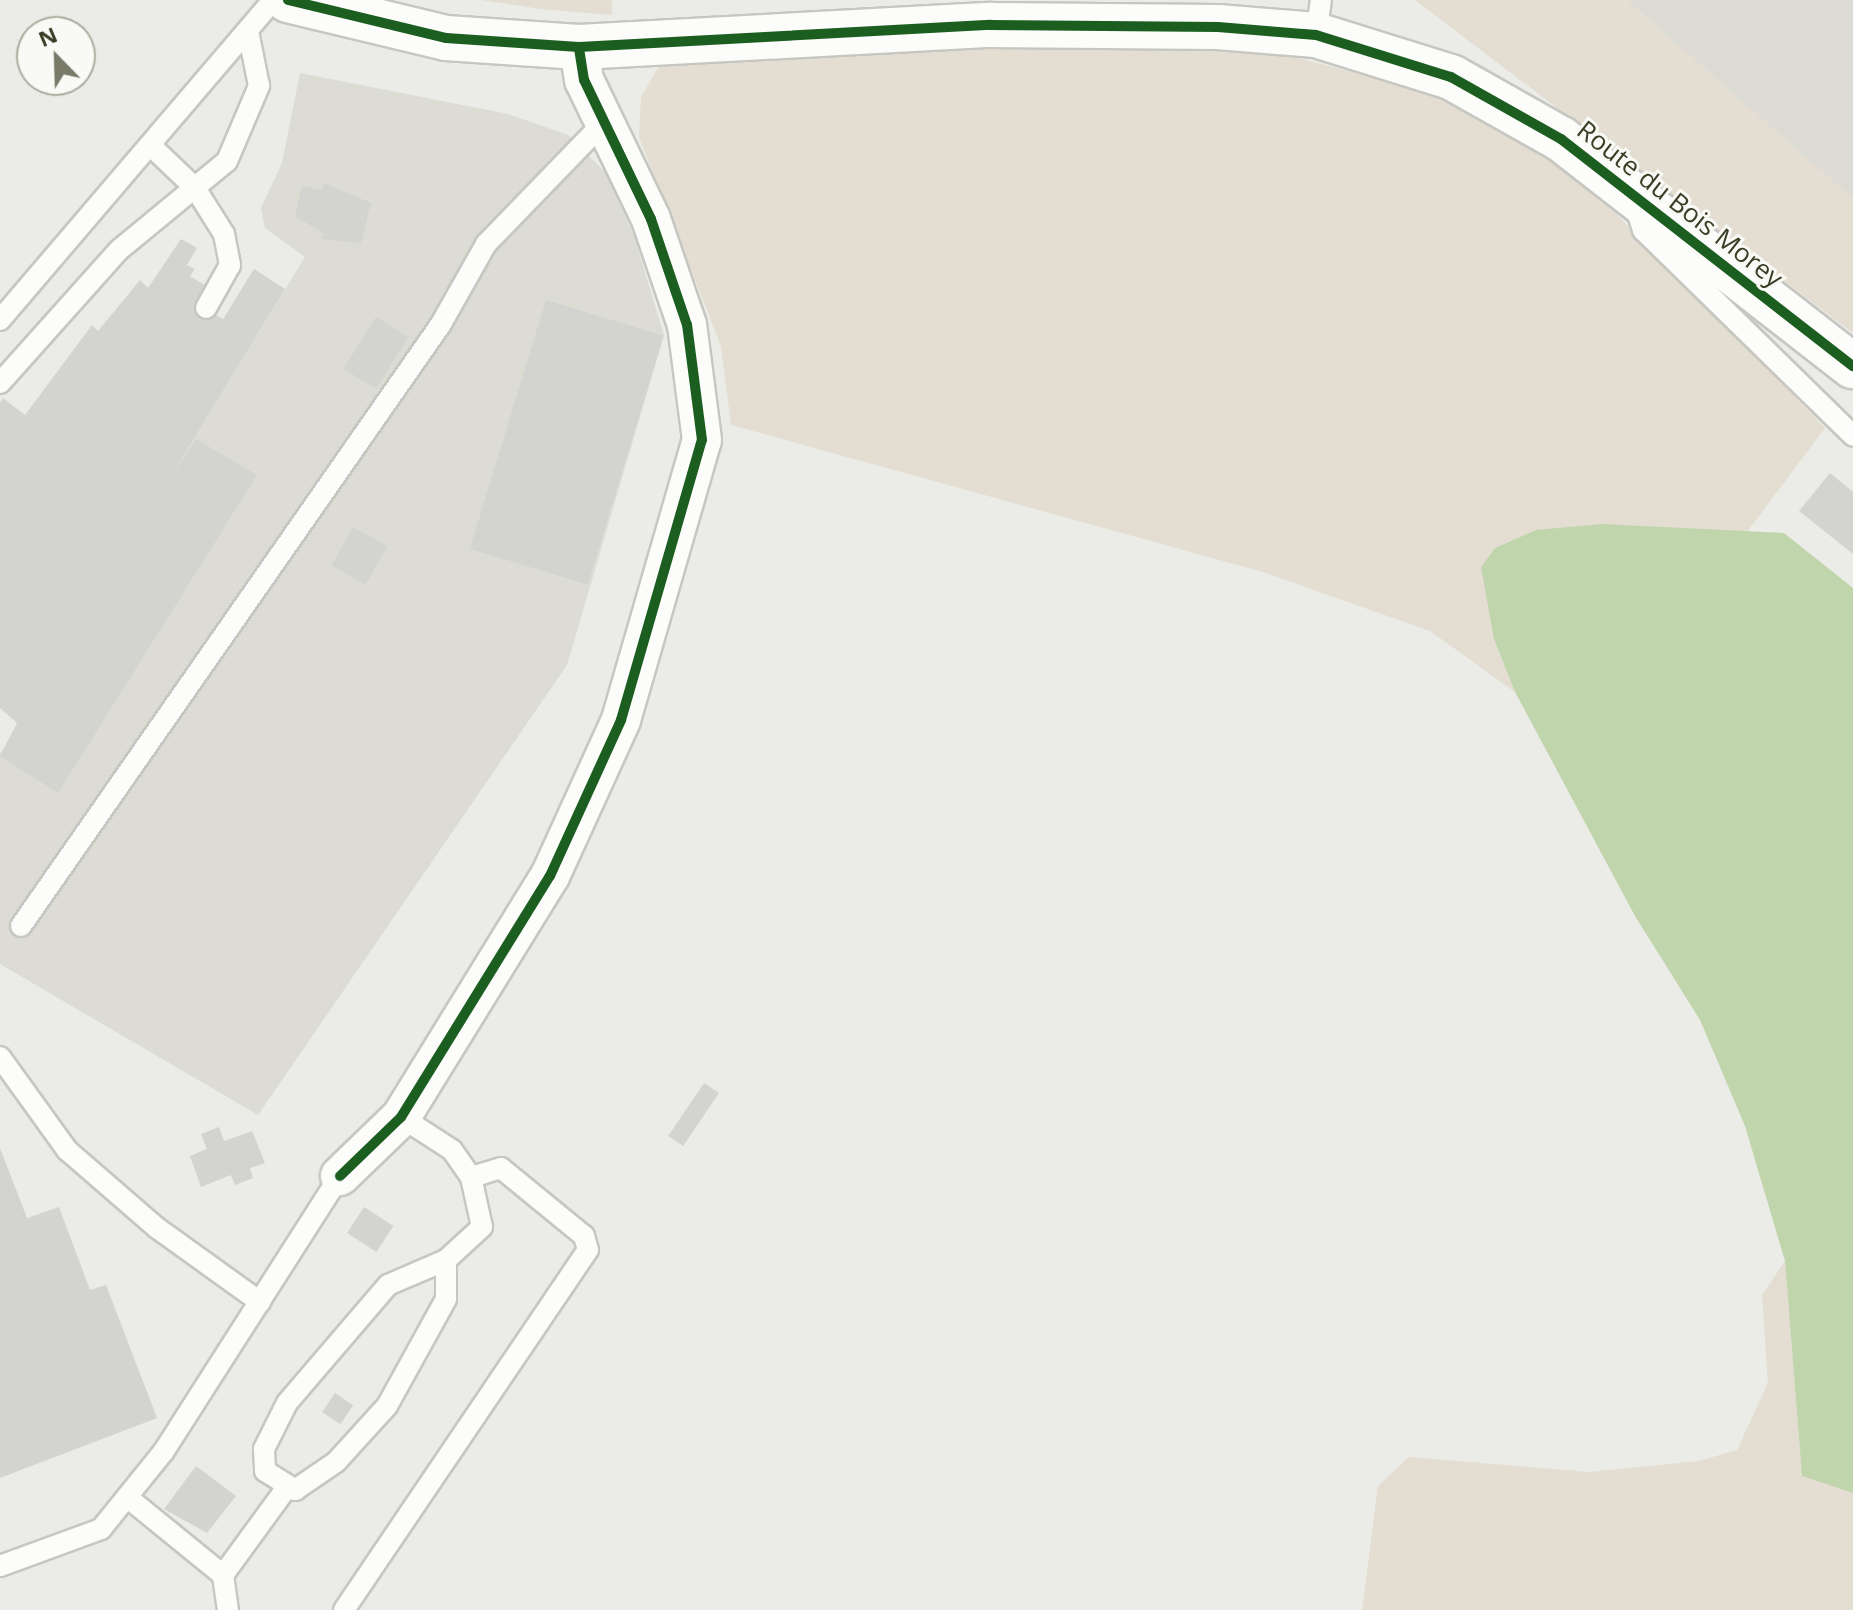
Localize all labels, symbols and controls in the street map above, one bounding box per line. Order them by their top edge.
north arrow [16,16,96,96]
text: N [33,18,61,53]
street label: Route du Bois Morey [1571,114,1789,294]

